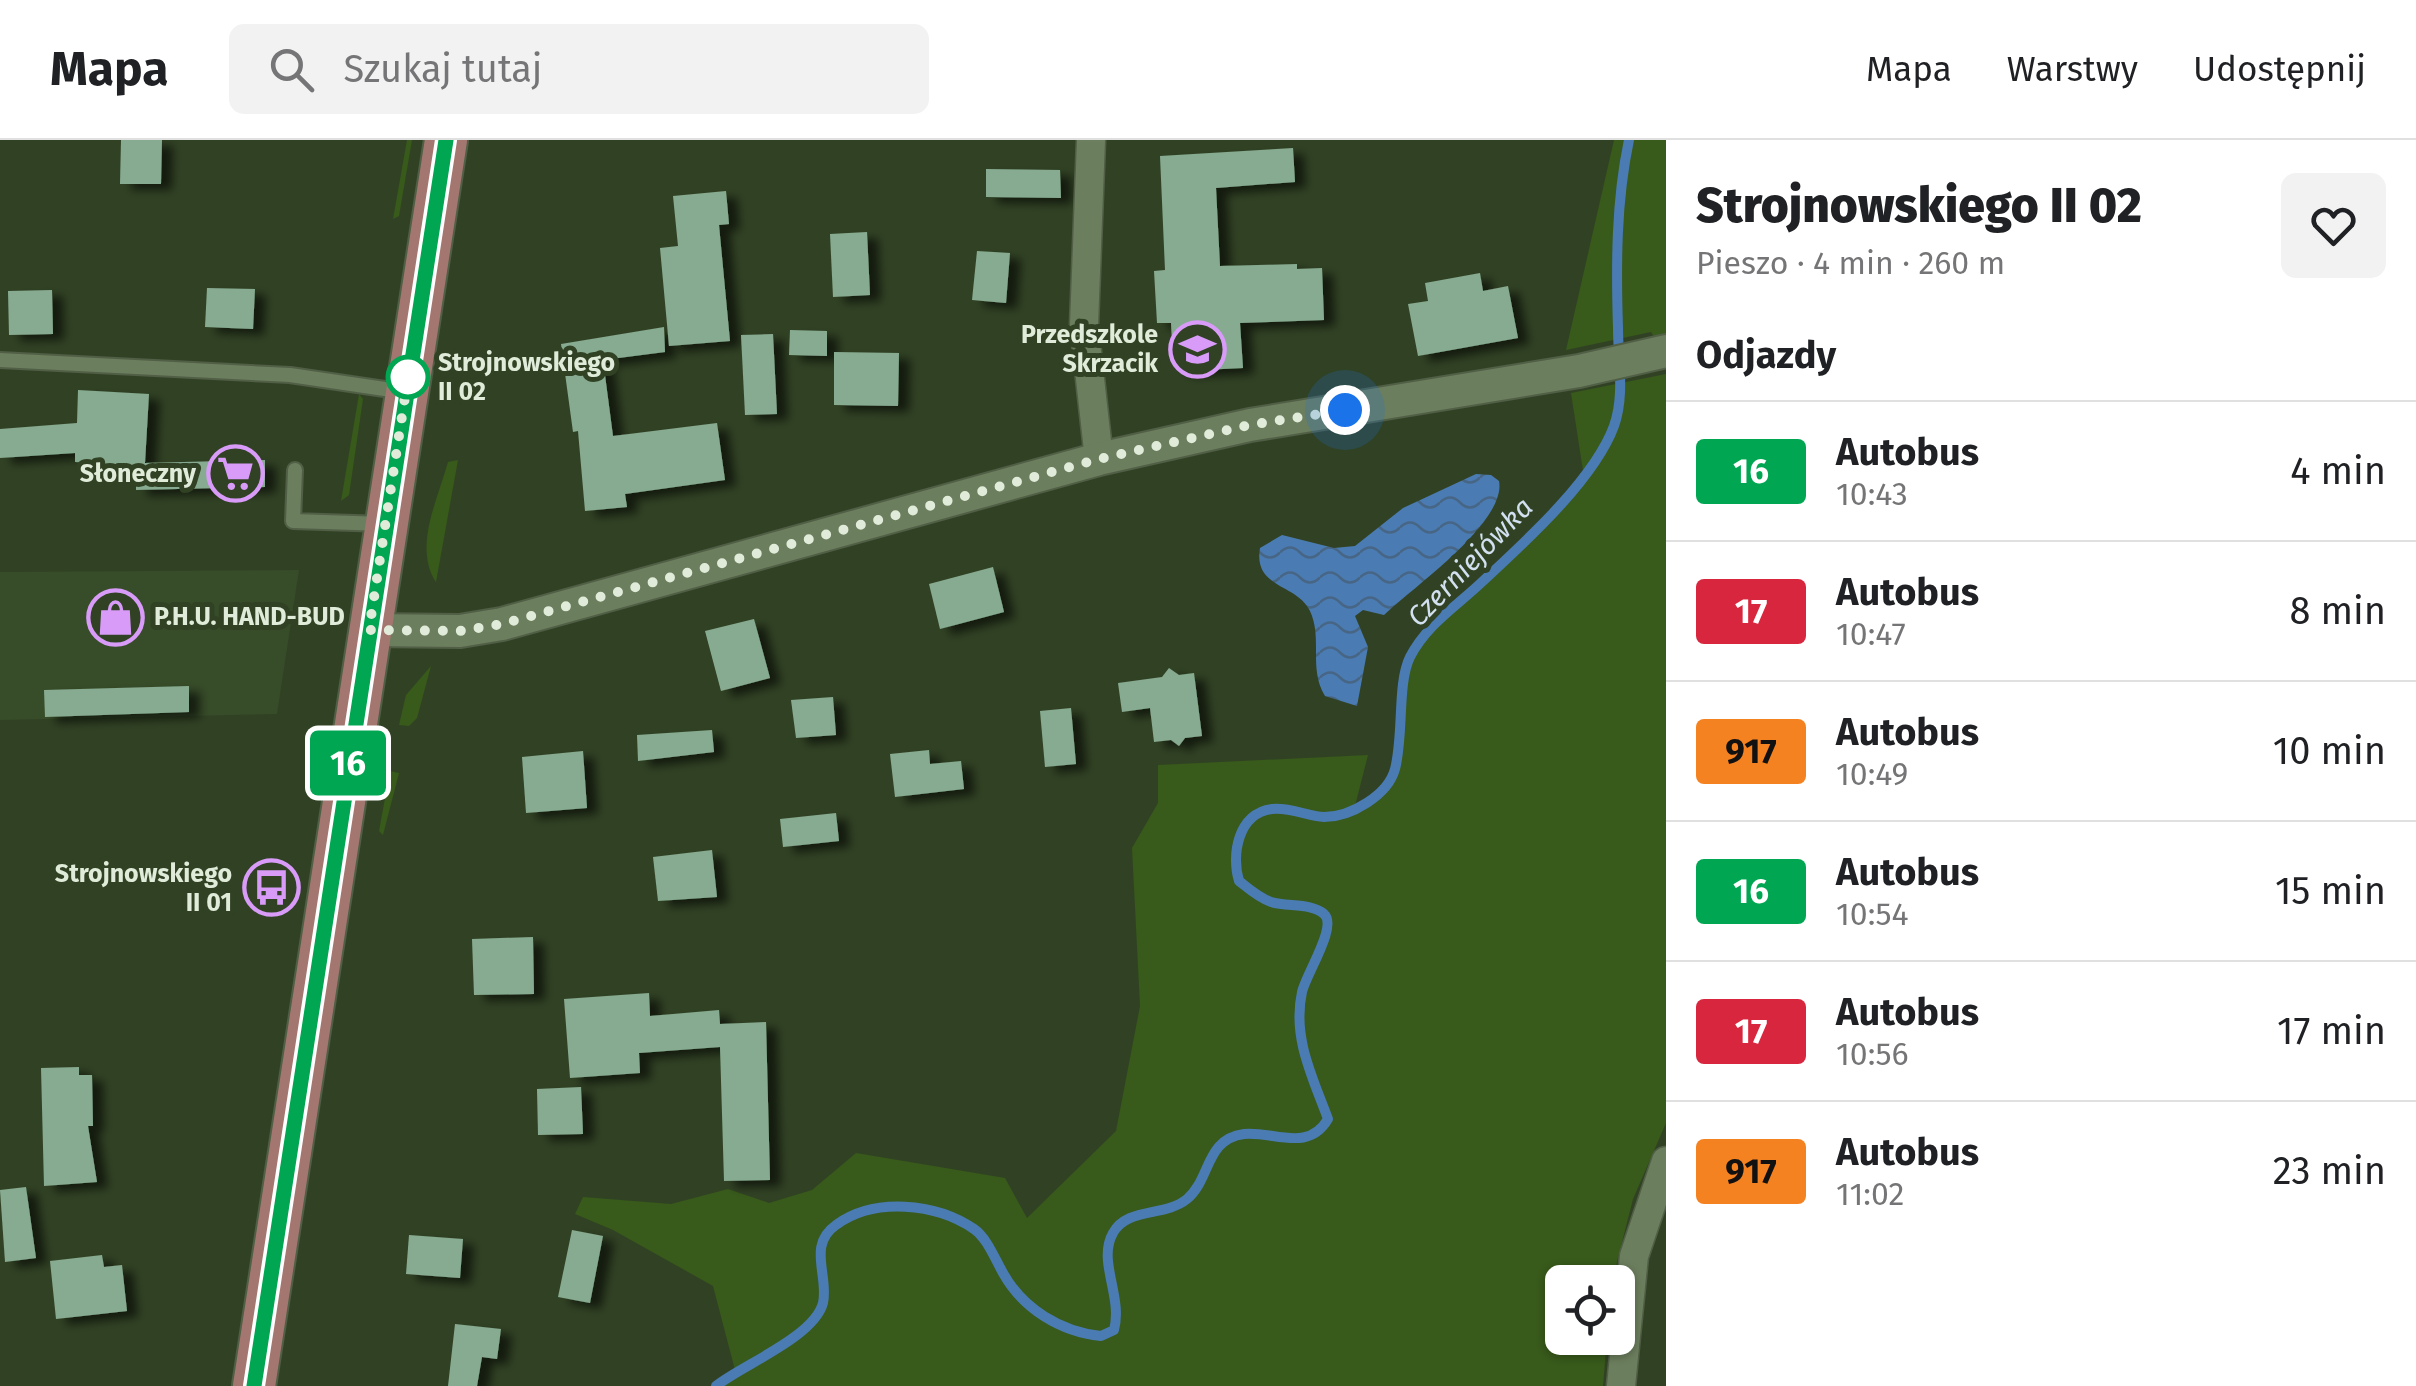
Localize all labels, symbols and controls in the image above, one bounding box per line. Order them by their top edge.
search box [229,24,929,114]
text: Mapa [50,40,169,98]
icon: search [264,42,319,97]
text: Szukaj tutaj [344,46,542,92]
text: Mapa [1866,48,1952,90]
text: Warstwy [2007,48,2138,90]
text: Udostępnij [2193,48,2366,90]
button: heart [2281,173,2386,278]
text: Strojnowskiego II 02 [1696,177,2142,235]
text: Pieszo · 4 min · 260 m [1696,244,2005,282]
school or university icon: Przedszkole Skrzacik [1167,319,1227,379]
place label: Przedszkole Skrzacik [1021,320,1159,379]
text: Odjazdy [1696,332,1836,378]
place label: Strojnowskiego II 02 [438,348,615,407]
marker: Strojnowskiego II 02 [387,356,429,398]
your location [1320,385,1370,435]
text: Autobus [1836,429,1979,475]
supermarket icon: Słoneczny [205,444,265,504]
text: 4 min [2290,448,2386,494]
text: 16 [1733,450,1769,492]
place label: Słoneczny [80,459,197,489]
text: 10:43 [1836,475,1908,513]
water label: Czerniejówka [1400,491,1540,633]
text: Autobus [1836,569,1979,615]
shop icon: P.H.U. HAND-BUD [85,587,145,647]
text: 8 min [2289,588,2386,634]
text: 17 [1735,590,1767,632]
place label: P.H.U. HAND-BUD [154,602,345,632]
text: 10:47 [1836,615,1906,653]
text: Autobus [1836,709,1979,755]
text: 10 min [2273,728,2386,774]
line badge: 16 [303,730,393,796]
text: 917 [1725,730,1777,772]
text: 16 [330,742,366,784]
text: 10:49 [1836,755,1908,793]
text: Autobus [1836,849,1979,895]
bus stop icon: Strojnowskiego II 01 [241,858,301,918]
place label: Strojnowskiego II 01 [55,859,232,918]
text: 15 min [2275,868,2386,914]
text: 16 [1733,870,1769,912]
text: 10:54 [1836,895,1909,933]
text: Autobus [1836,989,1979,1035]
text: 17 min [2277,1008,2386,1054]
text: 17 [1735,1010,1767,1052]
text: 10:56 [1836,1035,1909,1073]
text: Autobus [1836,1129,1979,1175]
text: 23 min [2273,1148,2386,1194]
text: 917 [1725,1150,1777,1192]
text: 11:02 [1836,1175,1904,1213]
map controls [1545,1265,1635,1355]
button: locate [1545,1265,1635,1355]

